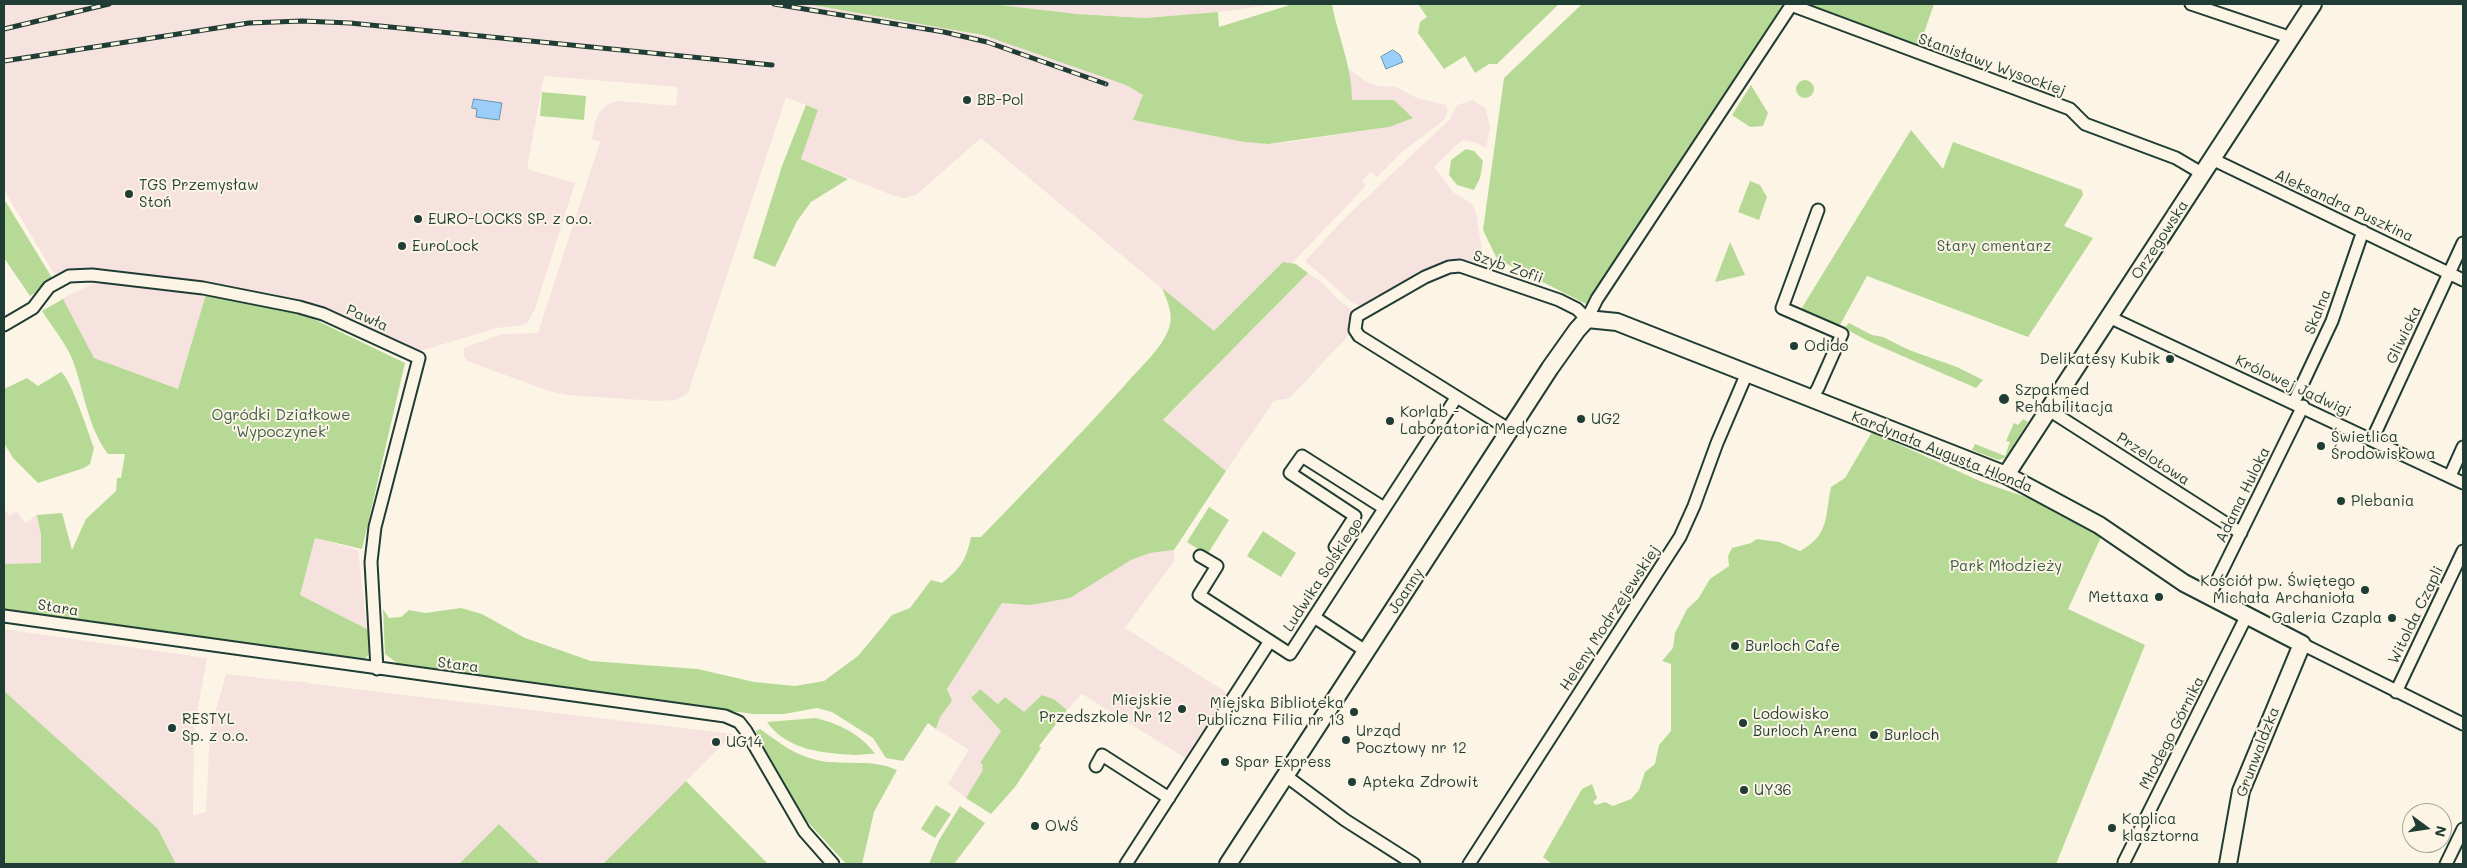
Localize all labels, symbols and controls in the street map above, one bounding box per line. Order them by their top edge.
street label: Stanisławy Wysockiej [1916,30,2068,100]
place label: BB-Pol [977,91,1024,109]
marker: BB-Pol [961,94,973,106]
street label: Aleksandra Puszkina [2272,166,2416,246]
place label: TGS Przemysław Stoń [139,176,259,211]
marker: TGS Przemysław Stoń [123,188,135,200]
street label: Orzegowska [2128,197,2192,283]
place label: EURO-LOCKS SP. z o.o. [428,210,592,228]
marker: EURO-LOCKS SP. z o.o. [412,213,424,225]
place label: EuroLock [412,237,479,255]
park label: Stary cmentarz [1937,237,2051,255]
marker: EuroLock [396,240,408,252]
street label: Szyb Zofii [1471,247,1545,287]
street label: Skalna [2301,287,2335,337]
street label: Pawła [343,301,391,335]
street label: Gliwicka [2383,303,2425,367]
place label: Odido [1804,337,1848,355]
marker: Odido [1788,340,1800,352]
place label: Delikatesy Kubik [2040,350,2160,368]
street label: Królowej Jadwigi [2232,351,2354,421]
marker: Delikatesy Kubik [2164,353,2176,365]
place label: Szpakmed Rehabilitacja [2015,381,2113,416]
marker: Szpakmed Rehabilitacja [1997,392,2011,406]
place label: Korlab - Laboratoria Medyczne [1400,403,1568,438]
park label: Ogródki Działkowe 'Wypoczynek' [212,406,350,441]
street label: Kardynała Augusta Hlonda [1849,407,2035,497]
place label: UG2 [1591,410,1620,428]
marker: UG2 [1575,413,1587,425]
marker: Korlab - Laboratoria Medyczne [1384,415,1396,427]
place label: Świetlica Środowiskowa [2331,428,2436,463]
street label: Przelotowa [2113,429,2193,489]
marker: Świetlica Środowiskowa [2315,440,2327,452]
street label: Adama Huloka [2212,444,2274,546]
place label: Plebania [2351,492,2414,510]
marker: Plebania [2335,495,2347,507]
street label: Ludwika Solskiego [1280,515,1366,635]
street label: Heleny Modrzejewskiej [1556,542,1664,694]
park label: Park Młodzieży [1950,557,2062,575]
street label: Witolda Czapli [2385,563,2447,667]
street label: Joanny [1385,565,1427,617]
place label: Kościół pw. Świętego Michała Archanioła [2200,572,2355,607]
marker: Kościół pw. Świętego Michała Archanioła [2359,584,2371,596]
place label: Mettaxa [2088,588,2149,606]
marker: Mettaxa [2153,591,2165,603]
street label: Stara [36,596,80,620]
place label: Galeria Czapla [2271,609,2382,627]
marker: Galeria Czapla [2386,612,2398,624]
place label: Burloch Cafe [1745,637,1840,655]
marker: Burloch Cafe [1729,640,1741,652]
street label: Stara [436,654,480,676]
street label: Młodego Górnika [2136,673,2208,793]
place label: Miejskie Przedszkole Nr 12 [1039,691,1172,726]
place label: Miejska Biblioteka Publiczna Filia nr 13 [1197,694,1344,729]
marker: Miejskie Przedszkole Nr 12 [1176,703,1188,715]
street label: Grunwaldzka [2233,704,2283,800]
place label: Lodowisko Burloch Arena [1753,705,1858,740]
marker: Miejska Biblioteka Publiczna Filia nr 13 [1348,706,1360,718]
place label: RESTYL Sp. z o.o. [182,710,249,745]
marker: Lodowisko Burloch Arena [1737,717,1749,729]
marker: RESTYL Sp. z o.o. [166,722,178,734]
place label: Urząd Pocztowy nr 12 [1356,722,1467,757]
place label: Burloch [1884,726,1939,744]
marker: Burloch [1868,729,1880,741]
place label: UG14 [726,733,763,751]
marker: Urząd Pocztowy nr 12 [1340,734,1352,746]
marker: UG14 [710,736,722,748]
place label: Spar Express [1235,753,1331,771]
marker: Spar Express [1219,756,1231,768]
place label: Apteka Zdrowit [1362,773,1478,791]
marker: Apteka Zdrowit [1346,776,1358,788]
place label: UY36 [1754,781,1792,799]
marker: UY36 [1738,784,1750,796]
north arrow [2402,803,2452,853]
place label: Kaplica klasztorna [2122,810,2199,845]
place label: OWŚ [1045,817,1078,835]
marker: OWŚ [1029,820,1041,832]
marker: Kaplica klasztorna [2106,822,2118,834]
text: N [2431,824,2452,839]

